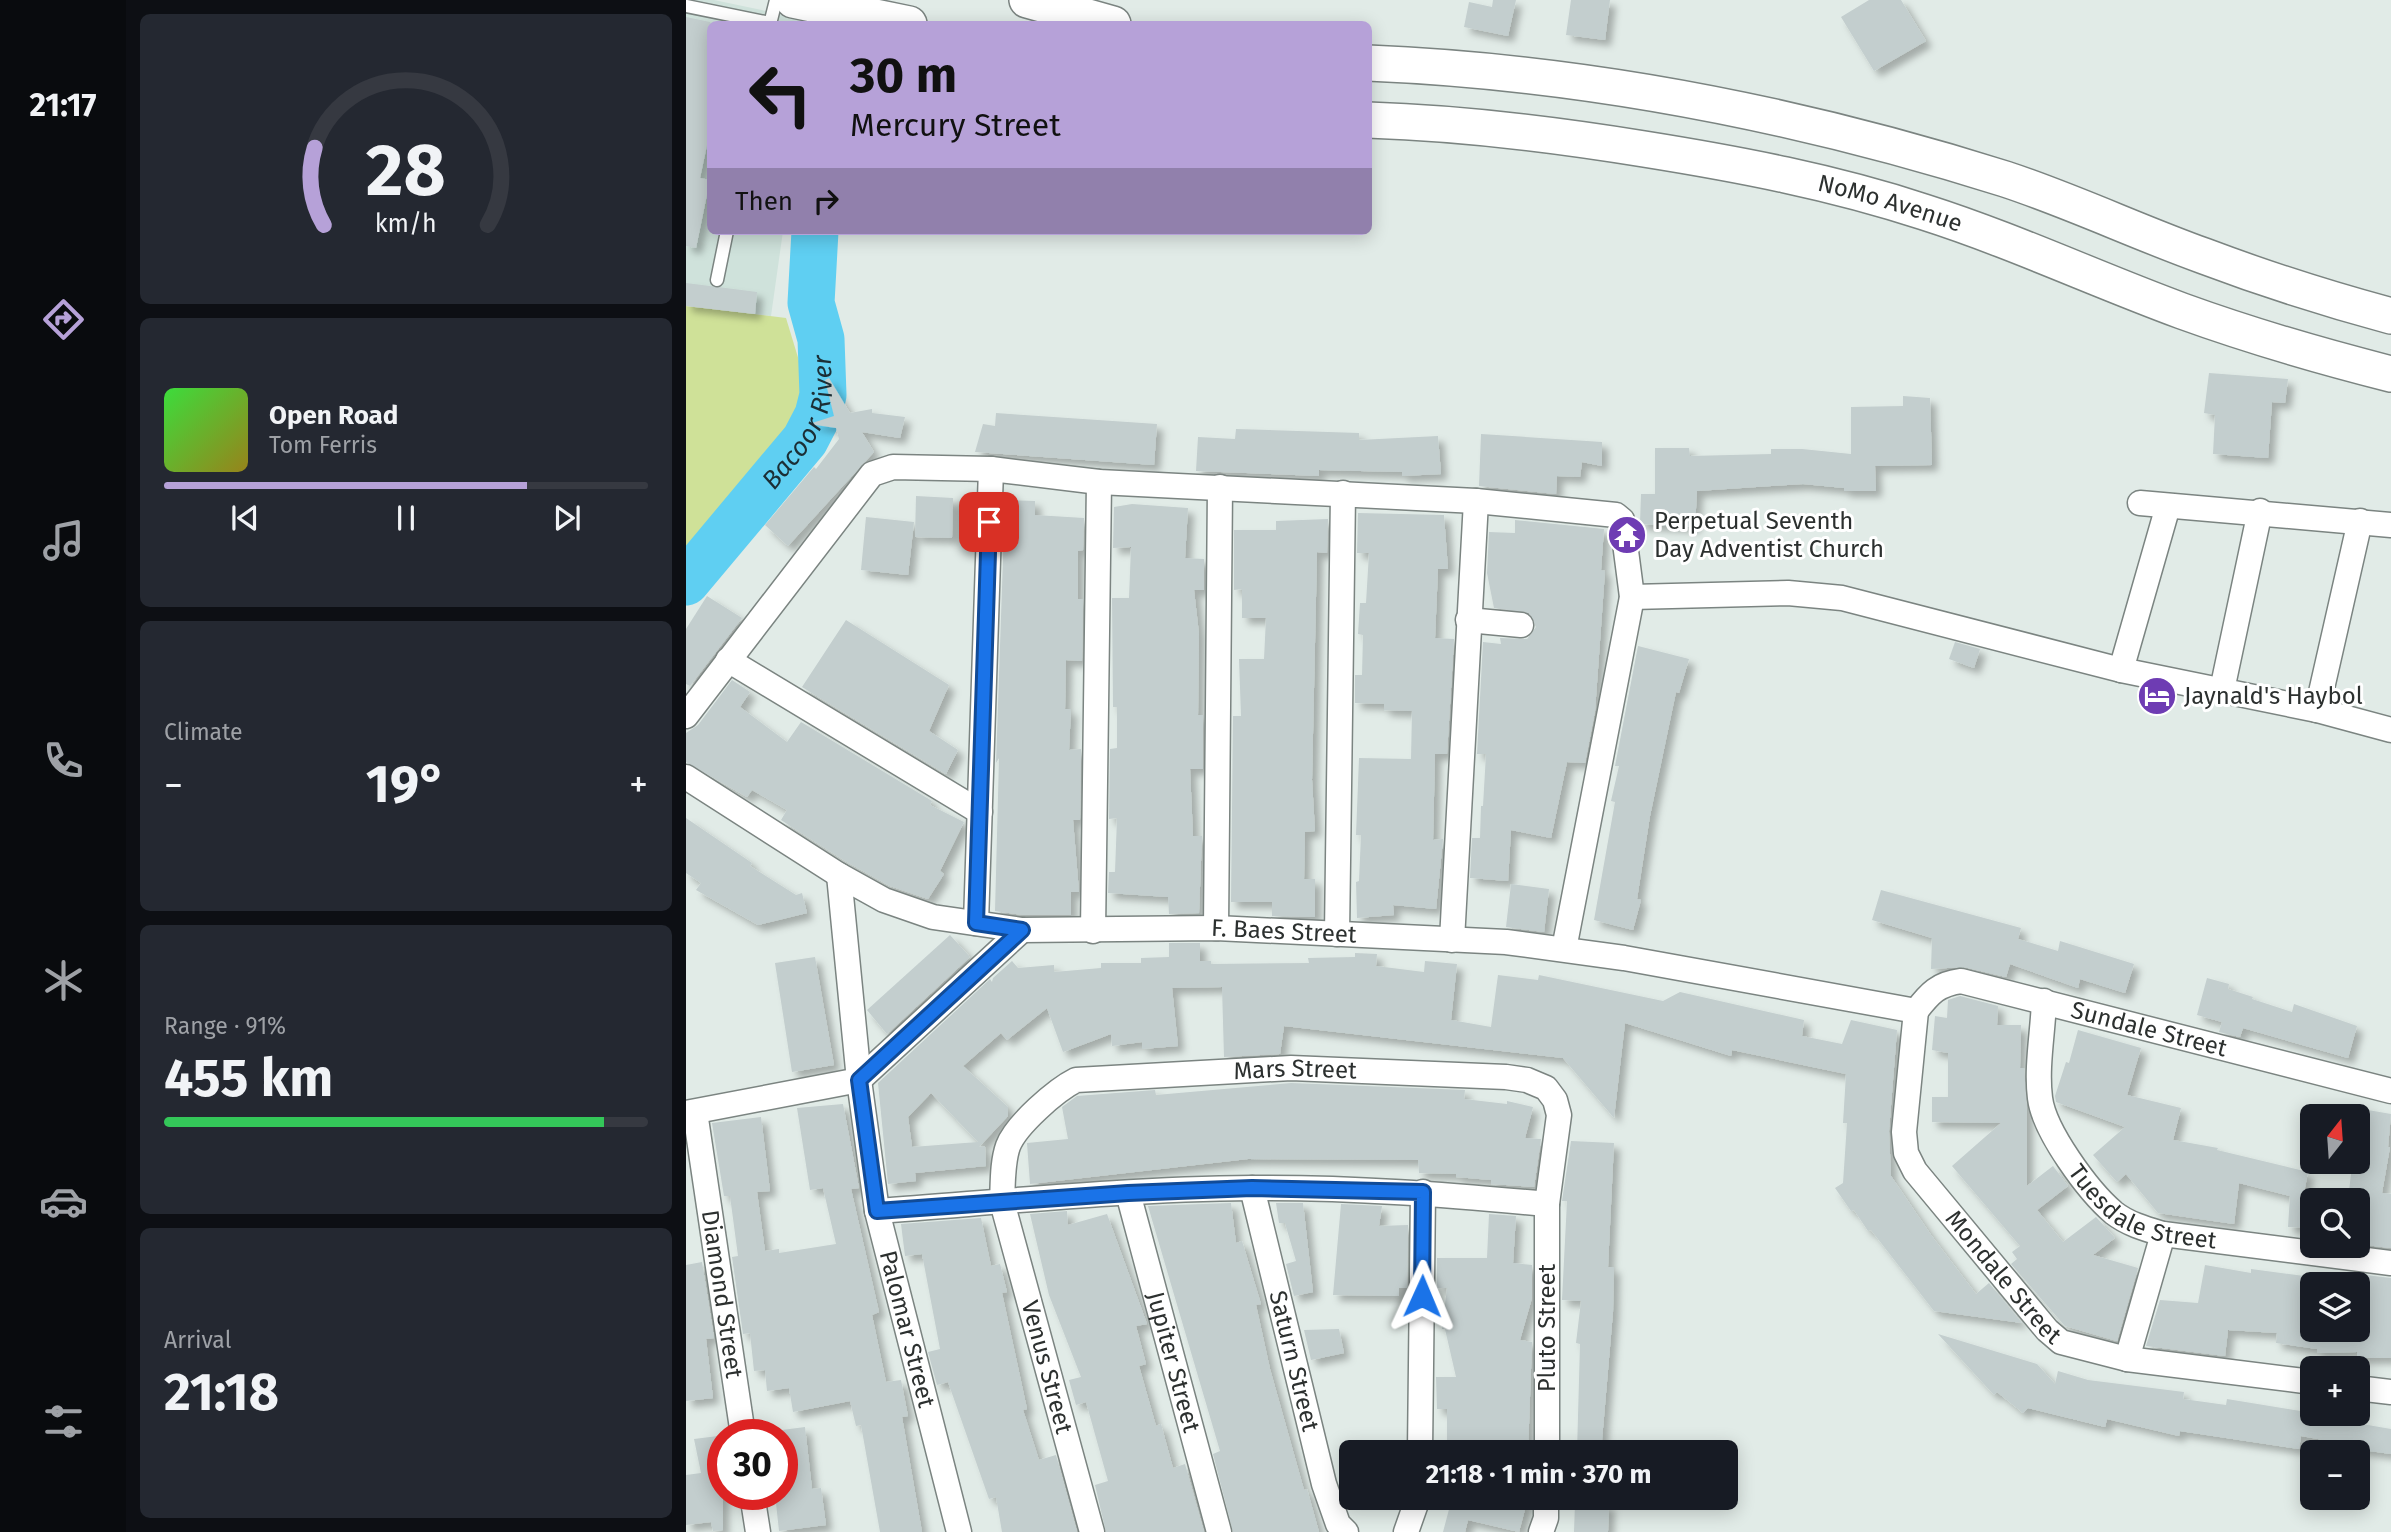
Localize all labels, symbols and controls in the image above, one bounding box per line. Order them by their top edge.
text: 30 m [850,46,957,105]
icon: left [735,49,826,140]
text: 21:17 [29,86,97,124]
text: Mercury Street [850,106,1061,144]
text: 28 [366,127,446,214]
street label: NoMo Avenue [1815,169,1966,238]
icon: right [807,182,845,220]
text: Then [735,186,793,217]
text: km/h [375,209,437,239]
icon: directions [39,295,88,344]
water label: Bacoor River [755,354,839,495]
text: Open Road [269,400,398,431]
text: Tom Ferris [269,431,377,459]
pin [959,492,1019,552]
icon: previous [226,499,264,537]
icon: pause [387,499,425,537]
icon: next [548,499,586,537]
icon: arrive [970,503,1008,541]
place label: Perpetual Seventh Day Adventist Church [1654,507,1884,563]
temple icon: Perpetual Seventh Day Adventist Church [1606,514,1648,556]
icon: music [39,516,88,565]
hotel icon: Jaynald's Haybol [2136,675,2178,717]
place label: Jaynald's Haybol [2184,682,2363,710]
text: Climate [164,718,243,746]
icon: phone [39,736,88,785]
text: 19° [366,753,446,816]
text: − [164,762,183,808]
text: + [629,762,648,808]
street label: F. Baes Street [1211,914,1358,949]
icon: climate [39,956,88,1005]
street label: Sundale Street [2068,996,2230,1063]
text: Range · 91% [164,1012,286,1040]
text: 455 km [164,1047,333,1110]
street label: Mars Street [1233,1054,1358,1085]
north arrow [2300,1104,2370,1174]
map controls [2300,1104,2370,1510]
street label: Tuesdale Street [2063,1159,2218,1255]
icon: car [39,1177,88,1226]
button: search [2300,1188,2370,1258]
street label: Mondale Street [1940,1205,2067,1350]
street label: Diamond Street [696,1208,748,1380]
street label: Palomar Street [874,1248,941,1411]
position arrow [1385,1259,1459,1333]
street label: Pluto Street [1533,1263,1561,1392]
button: layers [2300,1272,2370,1342]
street label: Saturn Street [1263,1288,1325,1434]
street label: Jupiter Street [1141,1289,1206,1436]
street label: Venus Street [1016,1297,1078,1437]
text: Arrival [164,1326,231,1354]
button: + [2300,1356,2370,1426]
text: 21:18 [164,1361,279,1424]
icon: filters [39,1397,88,1446]
speed limit sign: 30 [707,1419,798,1510]
button: − [2300,1440,2370,1510]
text: 21:18 · 1 min · 370 m [1426,1459,1651,1490]

